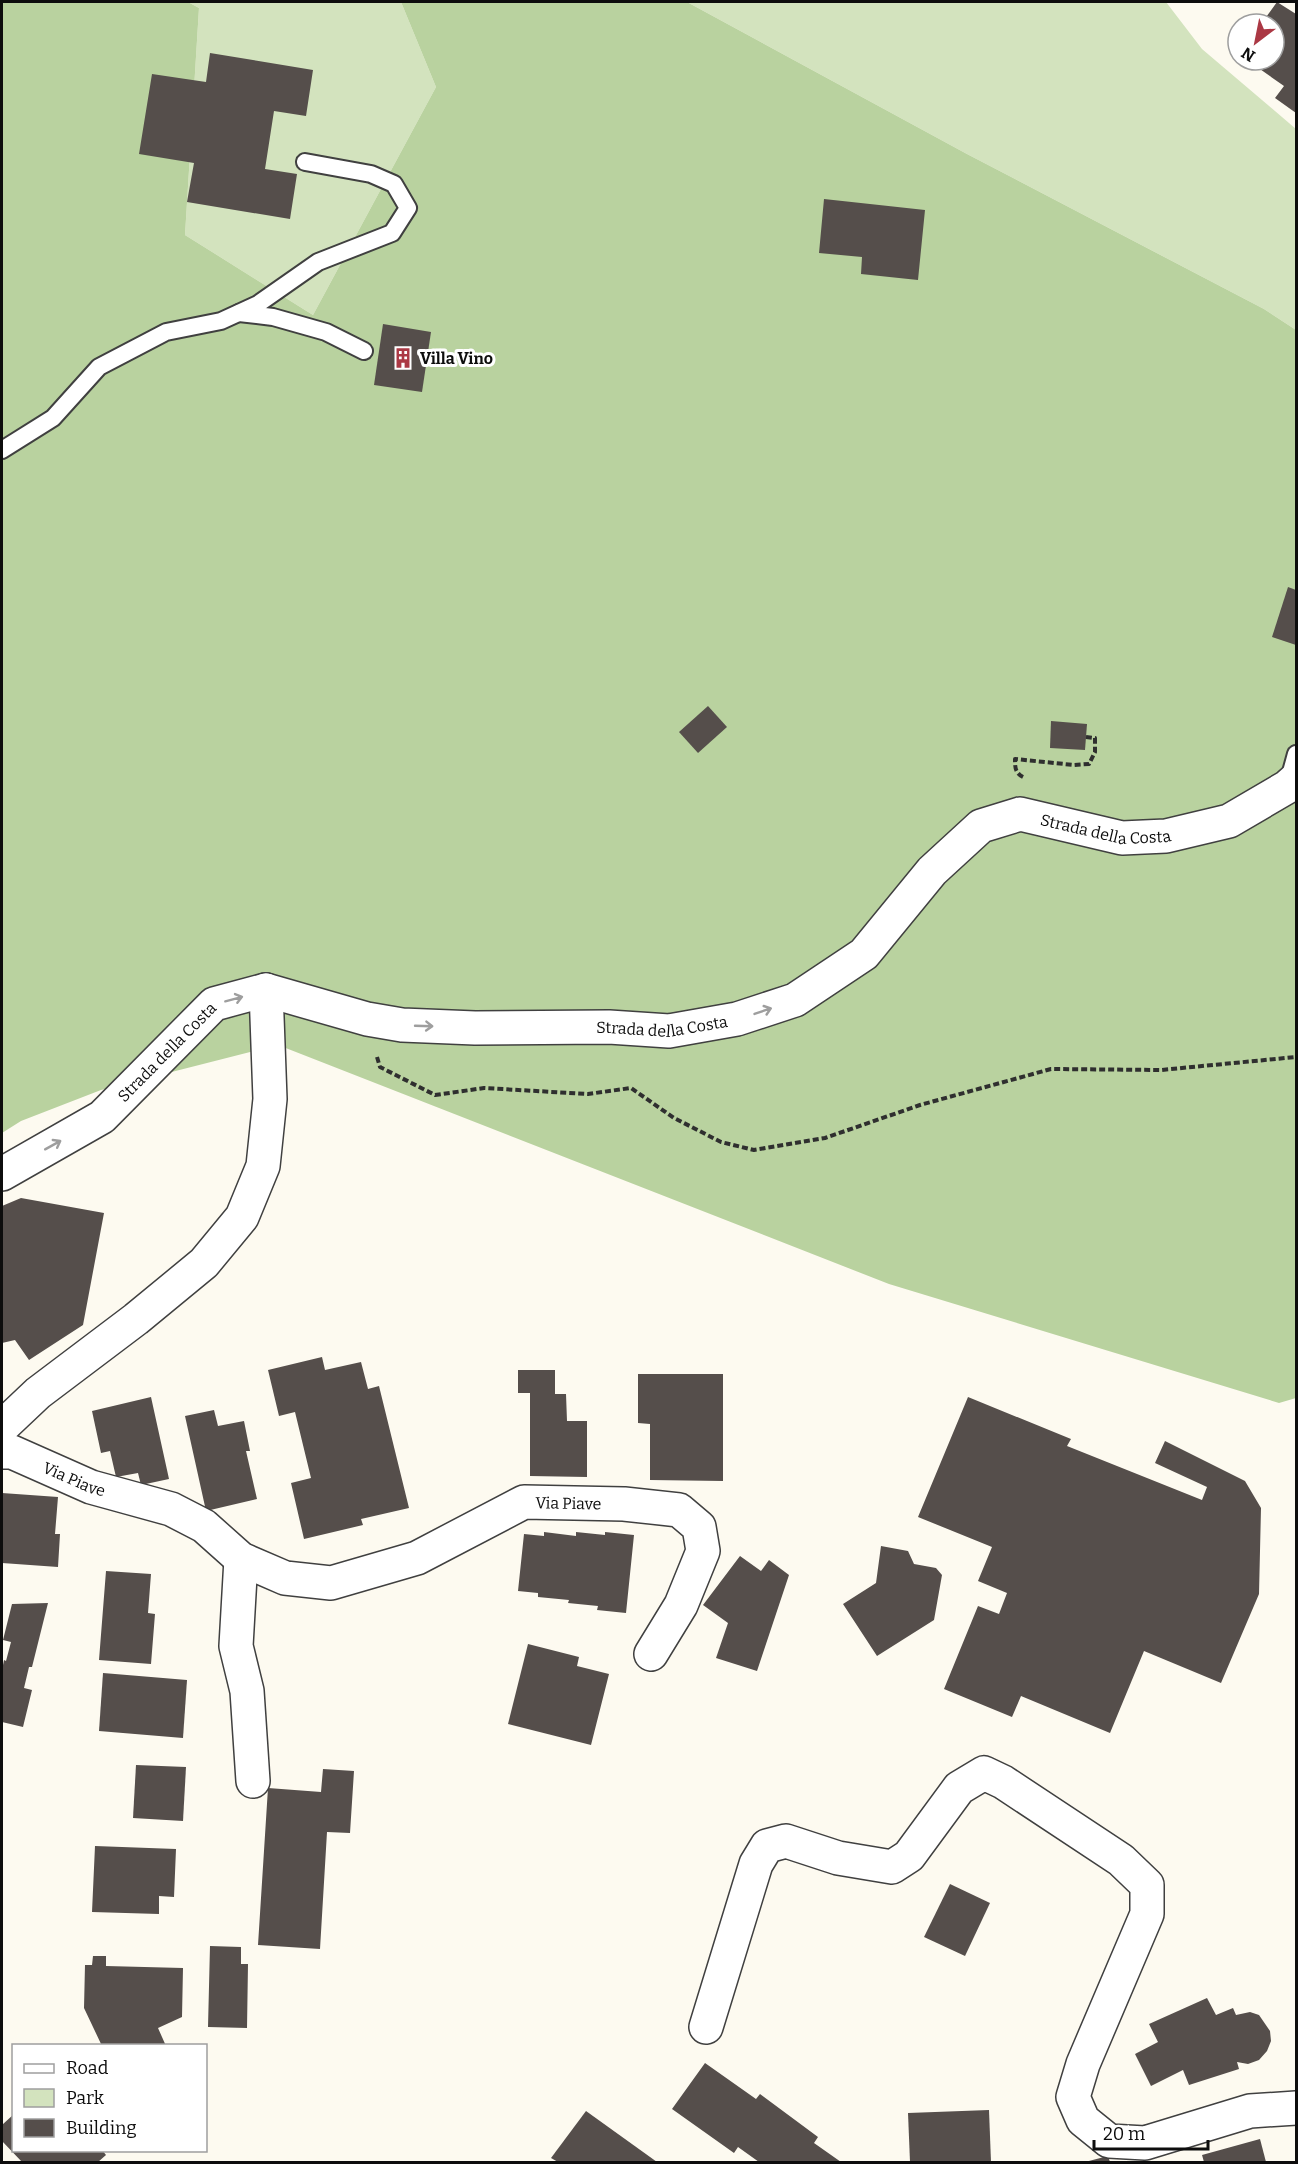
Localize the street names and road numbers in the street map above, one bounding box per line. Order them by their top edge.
street label: Strada della Costa [1039,810,1173,848]
street label: Strada della Costa [113,998,220,1105]
street label: Strada della Costa [596,1011,729,1041]
street label: Via Piave [40,1457,108,1500]
street label: Via Piave [535,1493,602,1513]

